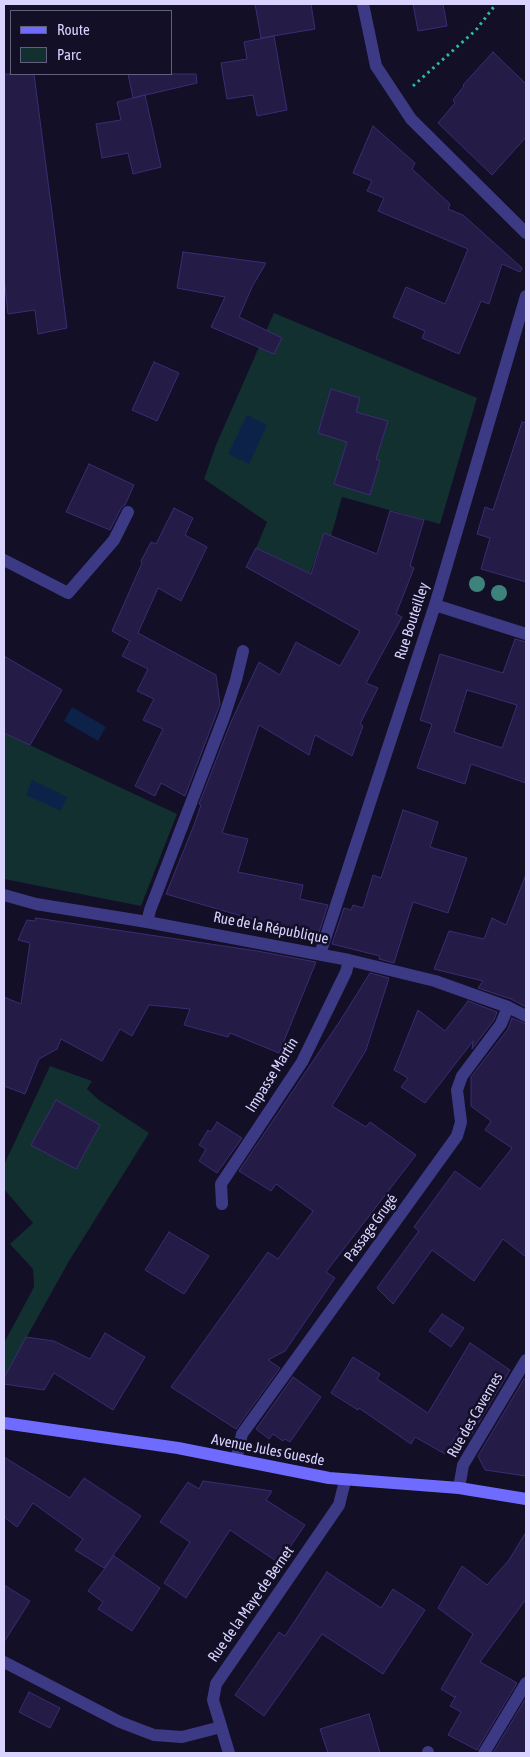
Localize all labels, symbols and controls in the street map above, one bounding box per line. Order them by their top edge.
legend [10,10,172,75]
text: Route [57,21,90,38]
text: Parc [57,46,81,63]
street label: Rue Bouteilley [391,580,433,662]
street label: Rue de la République [212,908,330,948]
street label: Impasse Martin [242,1034,302,1116]
street label: Passage Grugé [340,1191,402,1265]
street label: Rue des Cavernes [443,1369,507,1461]
street label: Avenue Jules Guesde [210,1430,326,1470]
street label: Rue de la Maye de Bernet [204,1543,298,1665]

